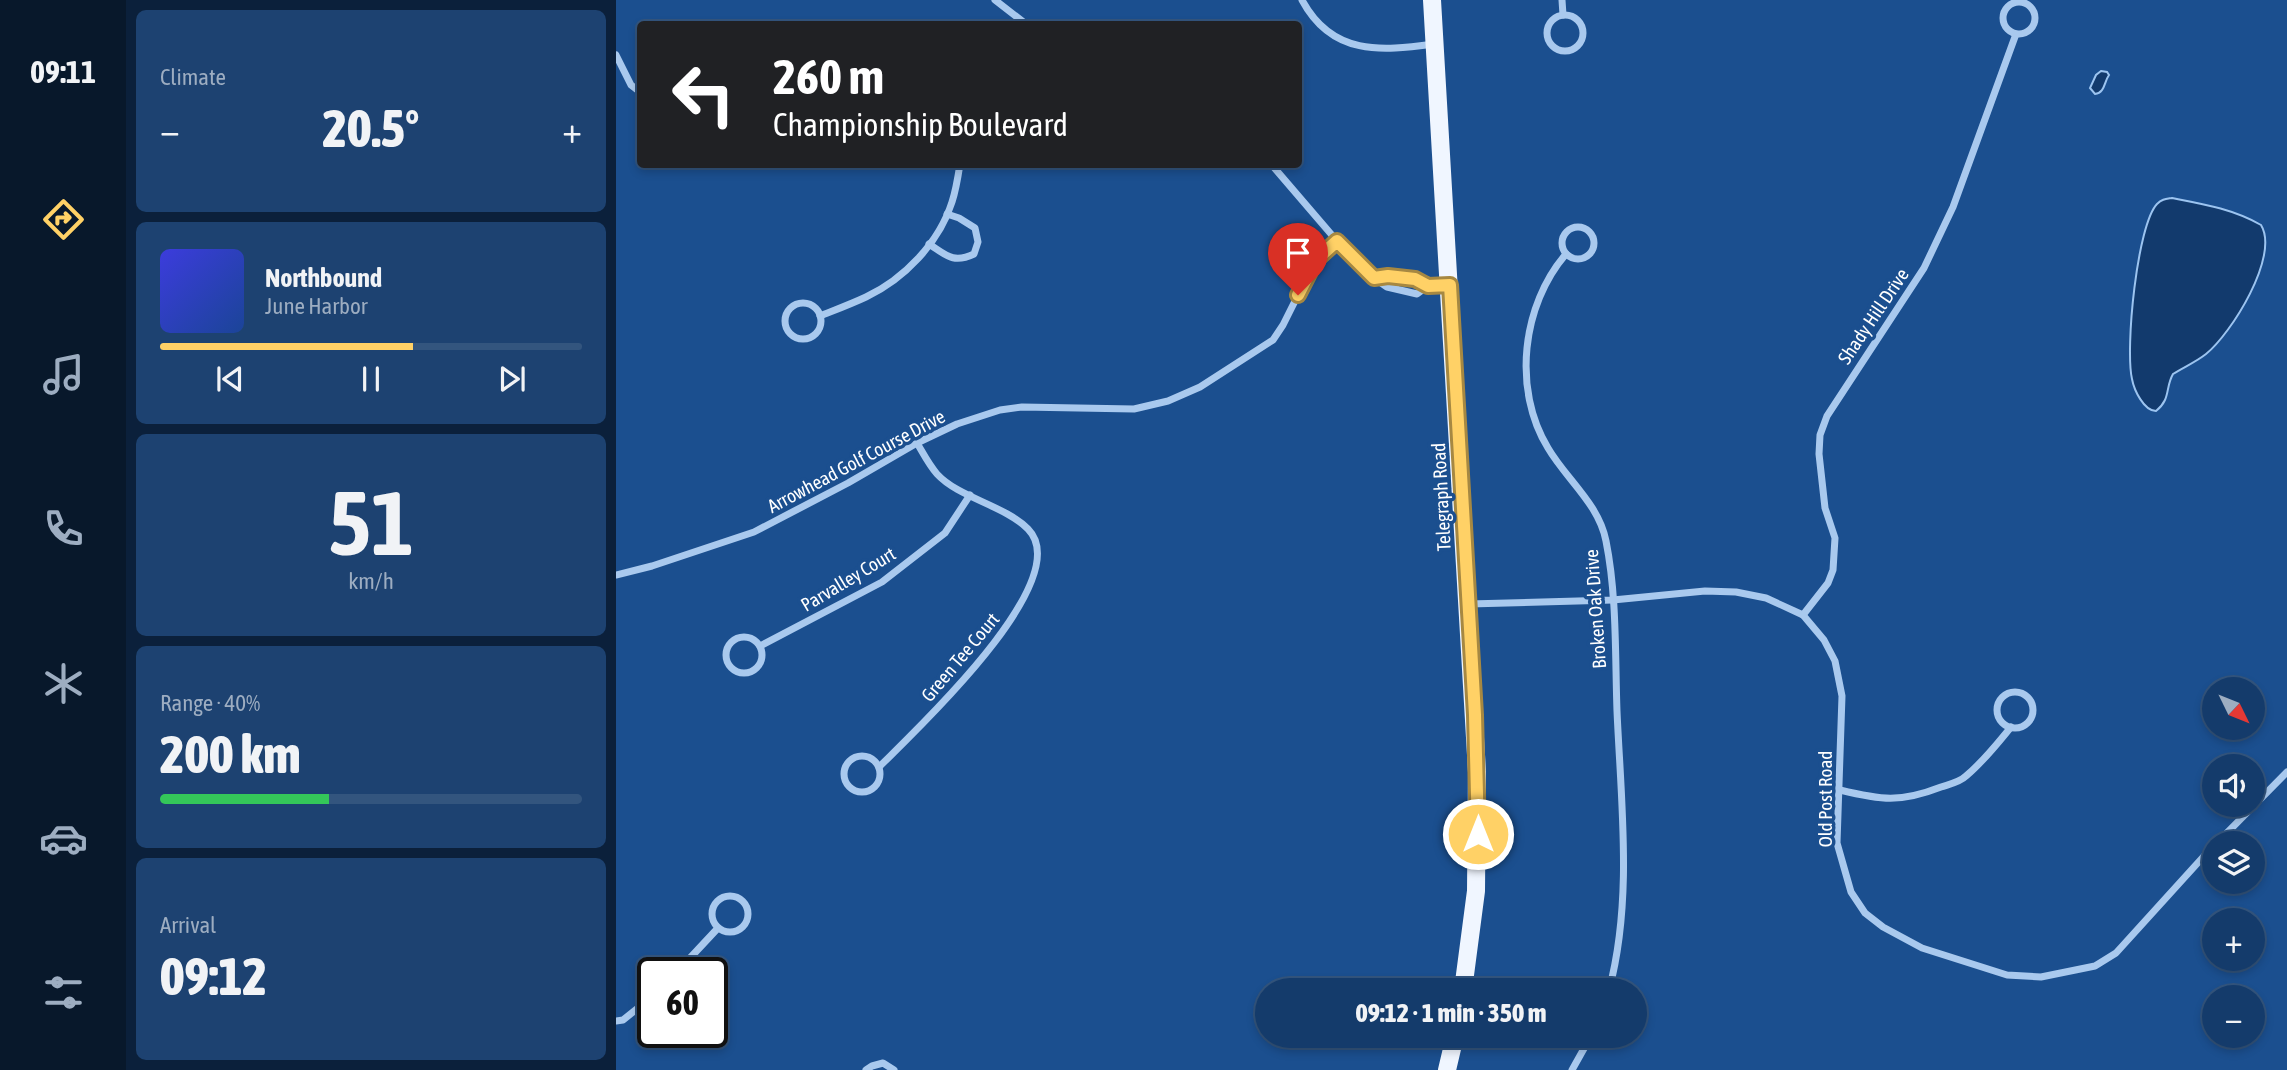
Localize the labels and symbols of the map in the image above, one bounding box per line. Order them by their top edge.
pin [1268,223,1328,295]
street label: Shady Hill Drive [1833,264,1913,368]
street label: Arrowhead Golf Course Drive [763,405,949,517]
street label: Telegraph Road [1427,442,1455,552]
street label: Parvalley Court [797,542,899,616]
street label: Broken Oak Drive [1580,549,1610,669]
street label: Green Tee Court [916,608,1004,706]
north arrow [2202,677,2264,740]
street label: Old Post Road [1814,751,1836,847]
position arrow [1441,797,1515,871]
speed limit sign: 60 [637,957,728,1048]

